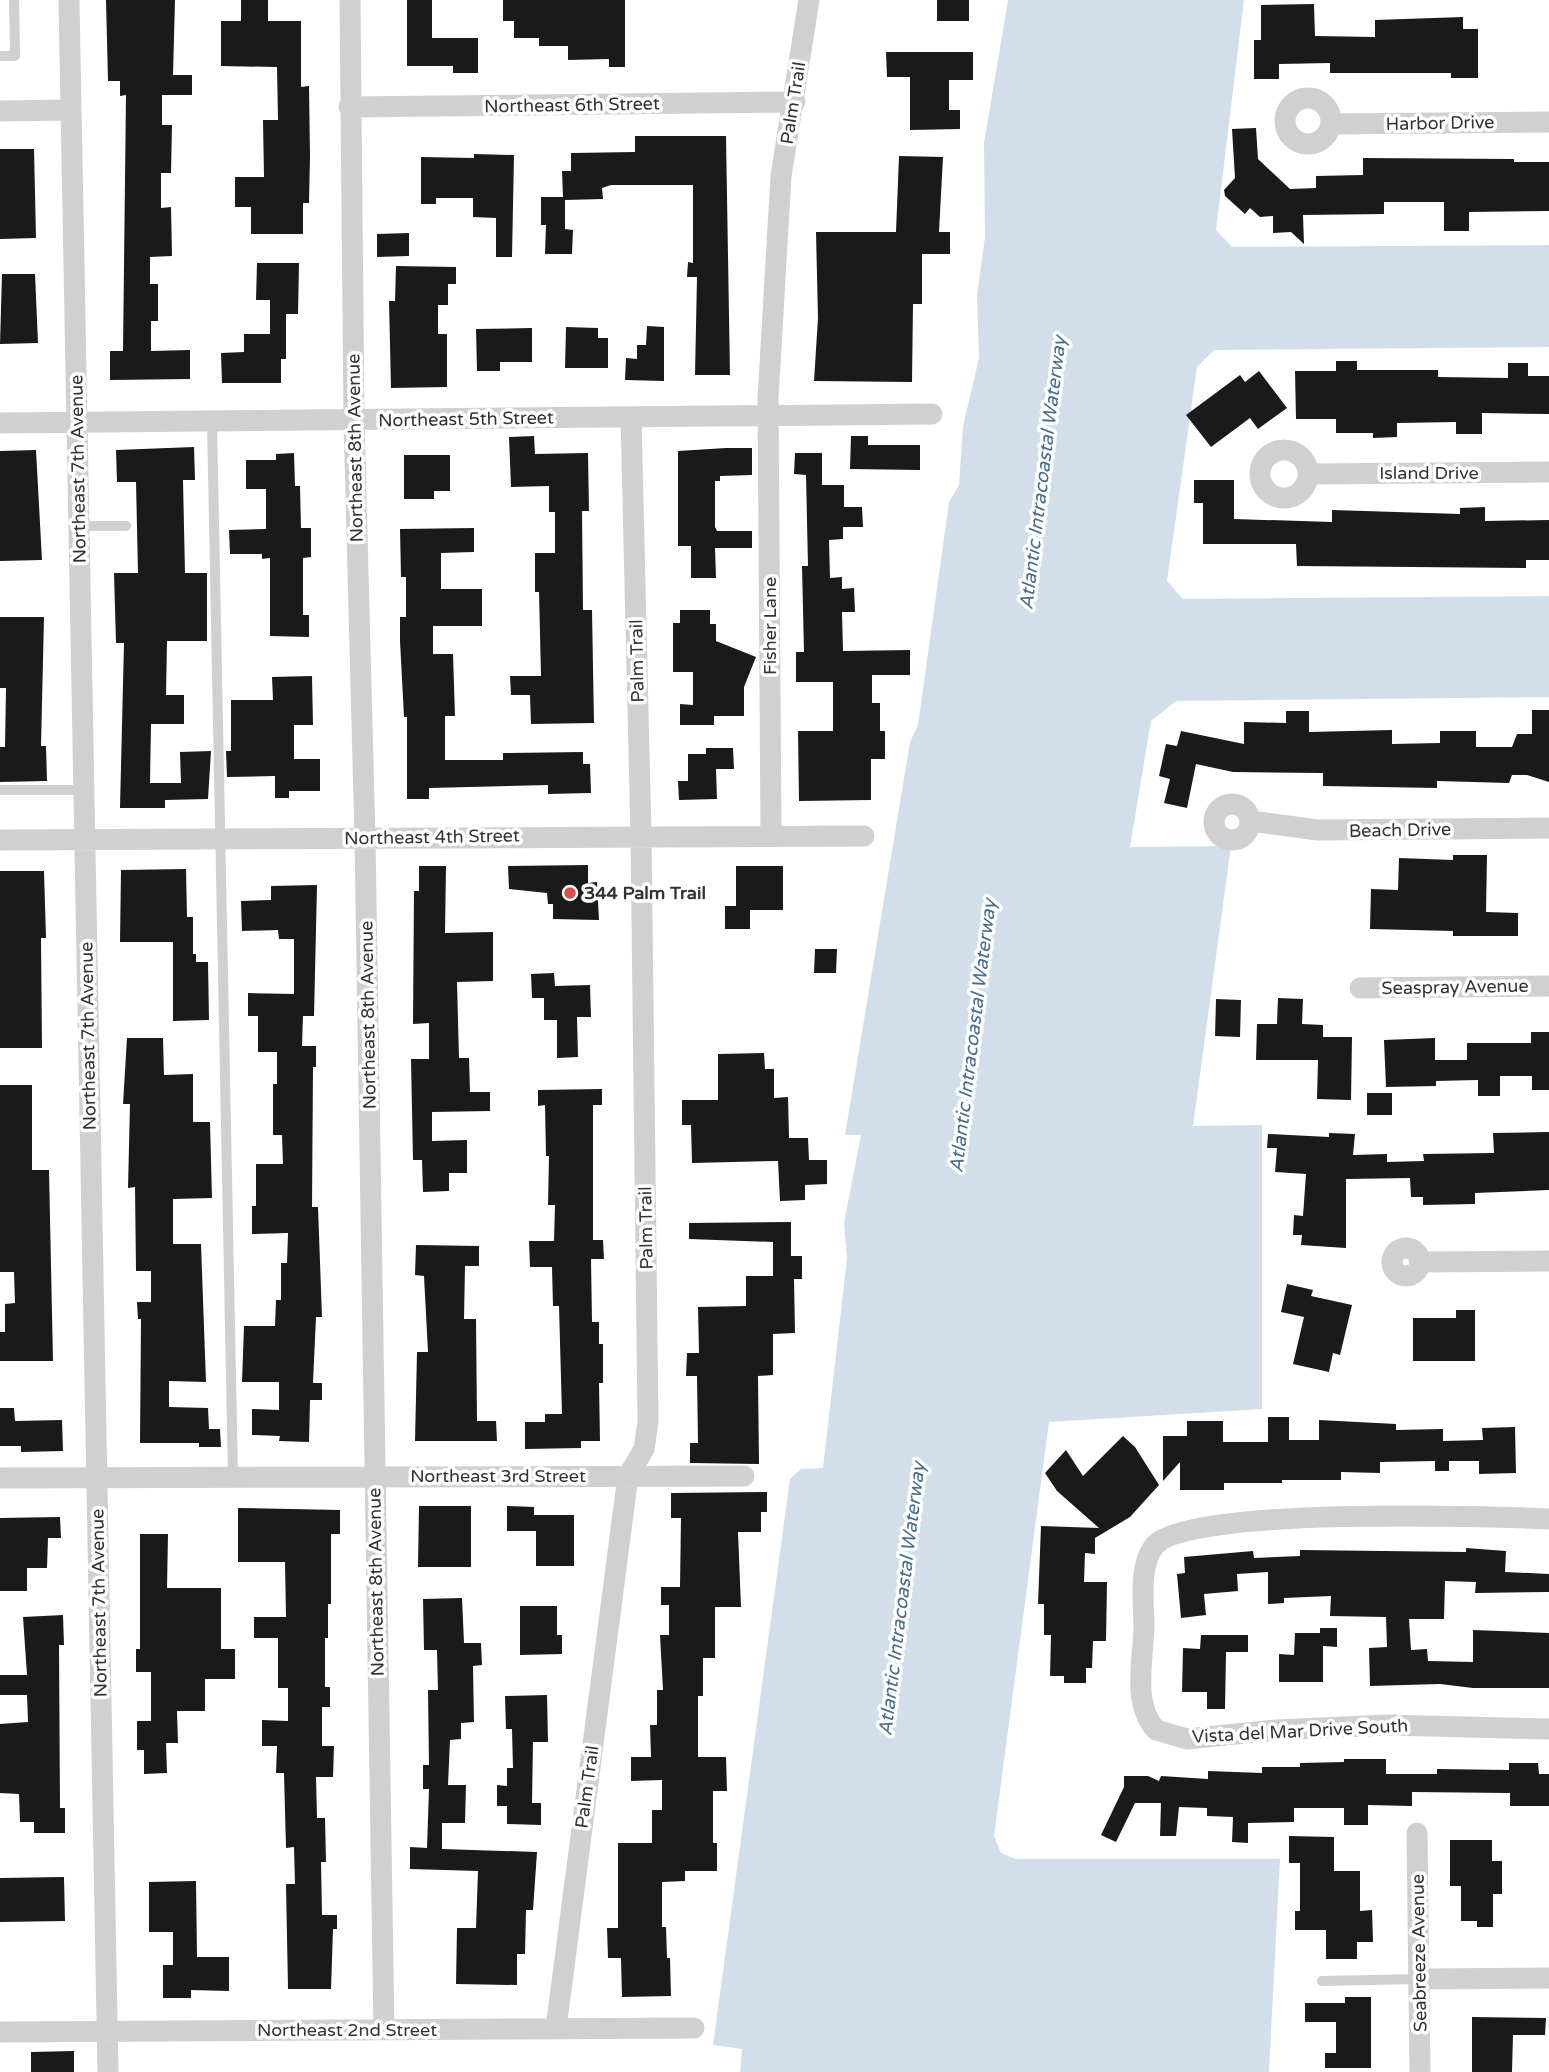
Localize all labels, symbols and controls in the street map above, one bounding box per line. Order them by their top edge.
street label: Palm Trail [776,60,810,146]
street label: Northeast 6th Street [484,92,660,118]
street label: Harbor Drive [1385,111,1495,135]
water label: Atlantic Intracoastal Waterway [1015,332,1071,611]
street label: Northeast 8th Avenue [342,354,368,542]
street label: Northeast 7th Avenue [65,375,91,563]
street label: Northeast 5th Street [378,406,554,432]
street label: Island Drive [1379,462,1479,484]
street label: Fisher Lane [759,577,781,675]
street label: Palm Trail [625,619,649,703]
street label: Beach Drive [1349,818,1451,842]
street label: Northeast 4th Street [344,824,520,850]
place label: 344 Palm Trail [584,882,706,904]
marker: 344 Palm Trail [562,885,578,901]
water label: Atlantic Intracoastal Waterway [945,895,1001,1174]
street label: Northeast 8th Avenue [355,921,381,1109]
street label: Northeast 7th Avenue [75,942,101,1130]
street label: Seaspray Avenue [1381,975,1529,999]
street label: Palm Trail [634,1186,658,1270]
water label: Atlantic Intracoastal Waterway [874,1458,930,1737]
street label: Northeast 3rd Street [410,1465,586,1487]
street label: Northeast 8th Avenue [363,1488,389,1676]
street label: Northeast 7th Avenue [86,1509,112,1697]
street label: Vista del Mar Drive South [1191,1714,1409,1748]
street label: Palm Trail [570,1744,604,1830]
street label: Seabreeze Avenue [1407,1874,1431,2032]
street label: Northeast 2nd Street [257,2019,437,2041]

